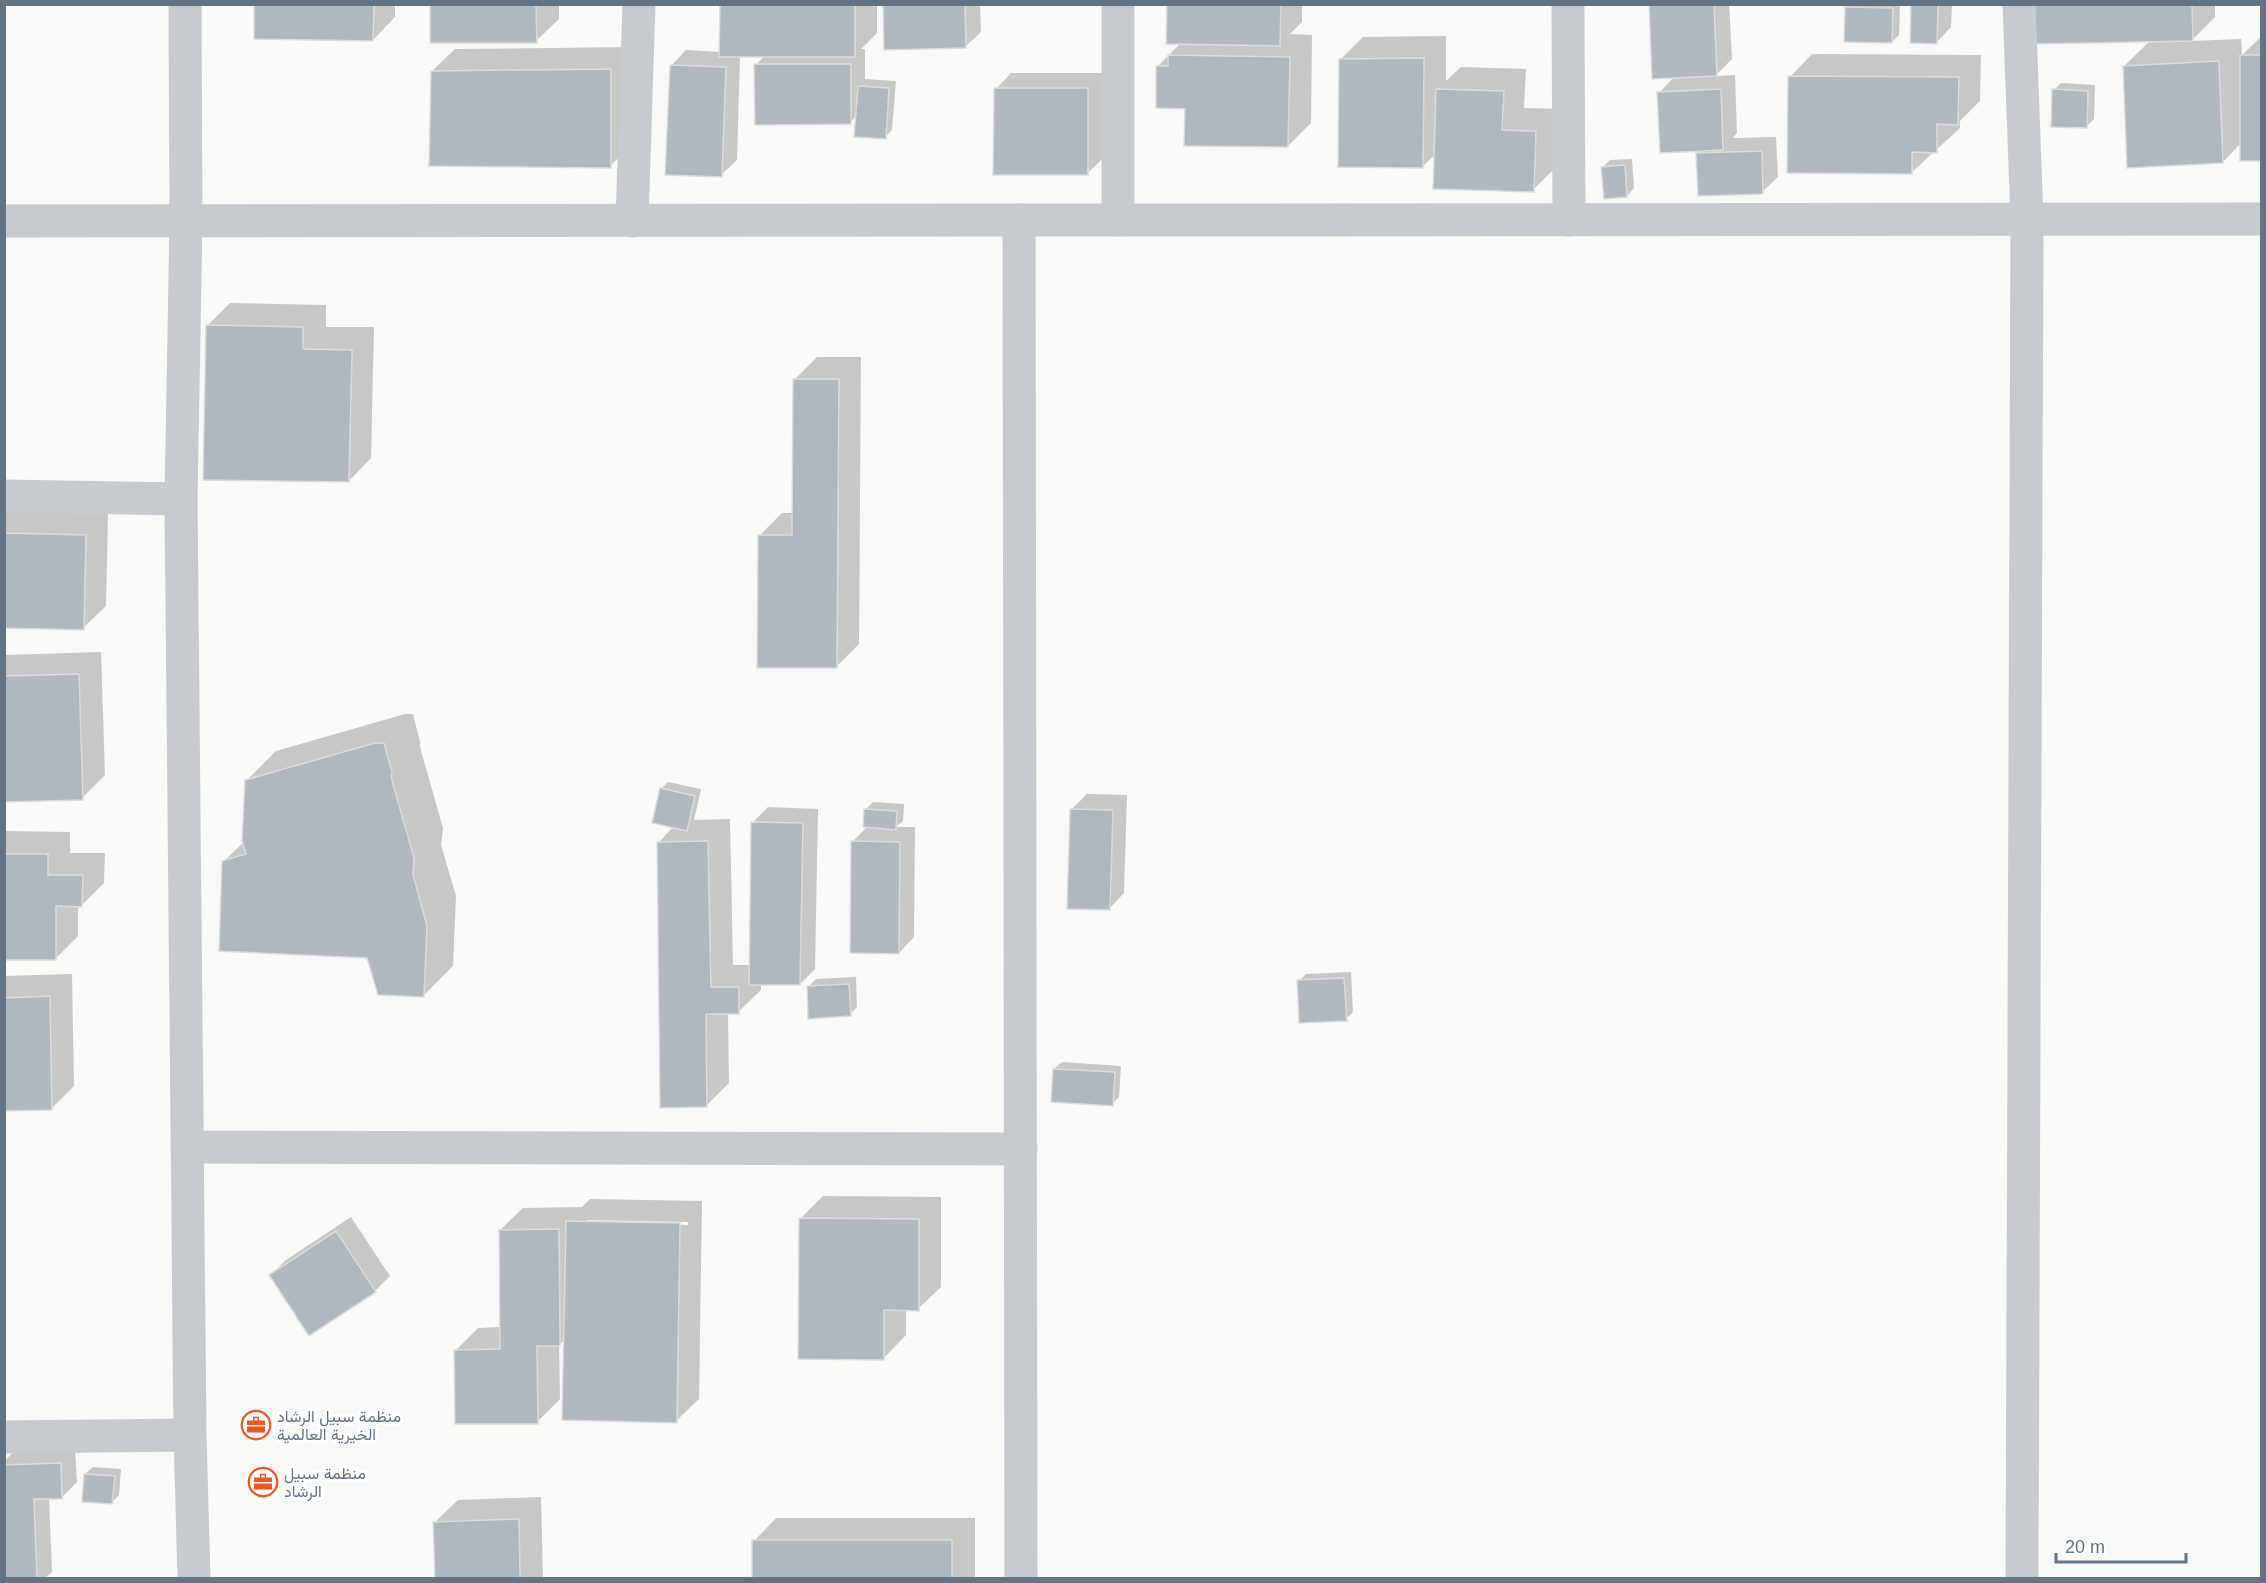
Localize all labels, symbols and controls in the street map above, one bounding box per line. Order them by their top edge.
place label: منظمة سبيل الرشاد الخيرية العالمية [277,1408,401,1445]
office icon: منظمة سبيل الرشاد الخيرية العالمية [240,1409,272,1441]
place label: منظمة سبيل الرشاد [284,1465,366,1502]
office icon: منظمة سبيل الرشاد [247,1466,279,1498]
scale bar [2056,1526,2186,1564]
text: 20 m [2065,1537,2105,1557]

